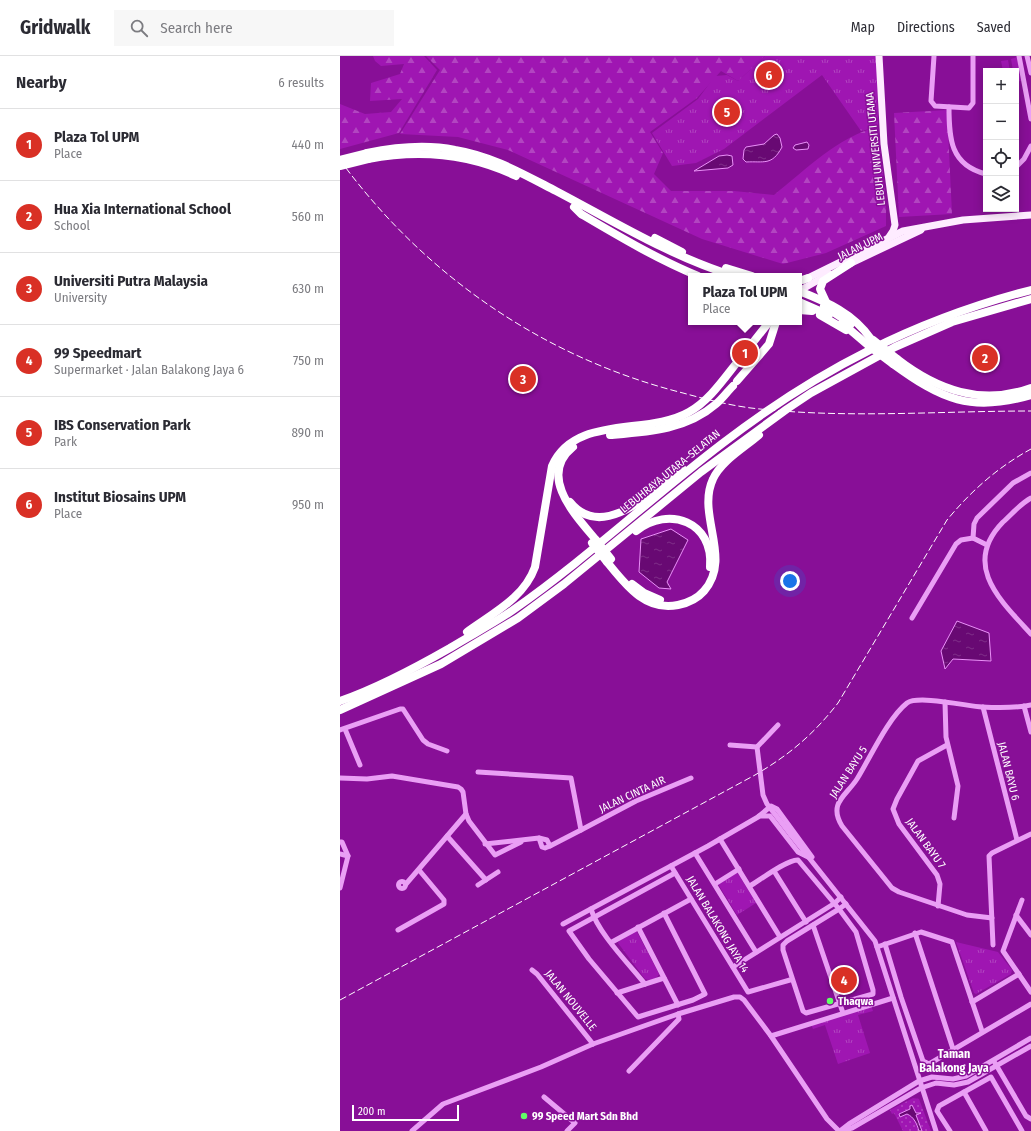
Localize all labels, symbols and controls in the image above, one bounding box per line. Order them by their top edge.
search box [114,10,394,46]
text: Gridwalk [20,16,90,39]
icon: search [128,17,150,39]
text: Search here [160,19,233,37]
text: Map [851,19,875,36]
text: Directions [897,19,955,36]
text: Saved [977,19,1011,36]
pin: 6 [756,60,782,90]
map controls [983,68,1019,212]
button: + [983,68,1019,104]
text: Nearby [16,72,67,93]
text: 6 results [278,75,324,90]
street label: LEBUH UNIVERSITI UTAMA [863,91,888,206]
pin: 5 [714,97,740,127]
button: − [983,104,1019,140]
text: Plaza Tol UPM [54,128,139,146]
text: 1 [26,137,32,152]
text: 440 m [292,137,324,152]
button: locate [983,140,1019,176]
text: Place [54,146,82,161]
button: layers [983,176,1019,212]
text: Hua Xia International School [54,200,231,218]
text: 2 [26,209,32,224]
text: 560 m [292,209,324,224]
text: School [54,218,90,233]
street label: JALAN UPM [836,230,885,263]
text: Universiti Putra Malaysia [54,272,208,290]
popup [688,273,802,325]
text: 3 [26,281,32,296]
text: 630 m [292,281,324,296]
text: Plaza Tol UPM [702,283,788,301]
text: University [54,290,107,305]
text: Place [702,301,731,316]
pin: 1 [732,338,758,368]
pin: 2 [972,343,998,373]
text: 99 Speedmart [54,344,142,362]
text: 4 [26,353,32,368]
text: 750 m [293,353,324,368]
text: Supermarket · Jalan Balakong Jaya 6 [54,362,244,377]
pin: 3 [510,364,536,394]
text: IBS Conservation Park [54,416,191,434]
text: 5 [26,425,32,440]
text: 890 m [292,425,324,440]
street label: LEBUHRAYA UTARA–SELATAN [618,427,723,516]
text: Park [54,434,77,449]
text: Institut Biosains UPM [54,488,186,506]
text: 6 [26,497,32,512]
text: 950 m [292,497,324,512]
text: Place [54,506,82,521]
your location [780,571,800,591]
street label: JALAN BAYU 6 [995,740,1022,802]
street label: JALAN BAYU 5 [827,744,870,801]
street label: JALAN CINTA AIR [597,773,667,815]
street label: JALAN BAYU 7 [903,816,948,871]
street label: JALAN BALAKONG JAYA 14 [684,874,752,976]
pin: 4 [831,965,857,995]
street label: JALAN NOUVELLE [542,967,599,1033]
place label: Thaqwa [838,995,874,1008]
marker: Thaqwa [825,996,835,1006]
district label: Taman Balakong Jaya [919,1047,989,1075]
scale bar [352,1103,459,1122]
text: 200 m [358,1105,385,1118]
place label: 99 Speed Mart Sdn Bhd [532,1110,638,1123]
marker: 99 Speed Mart Sdn Bhd [519,1111,529,1121]

